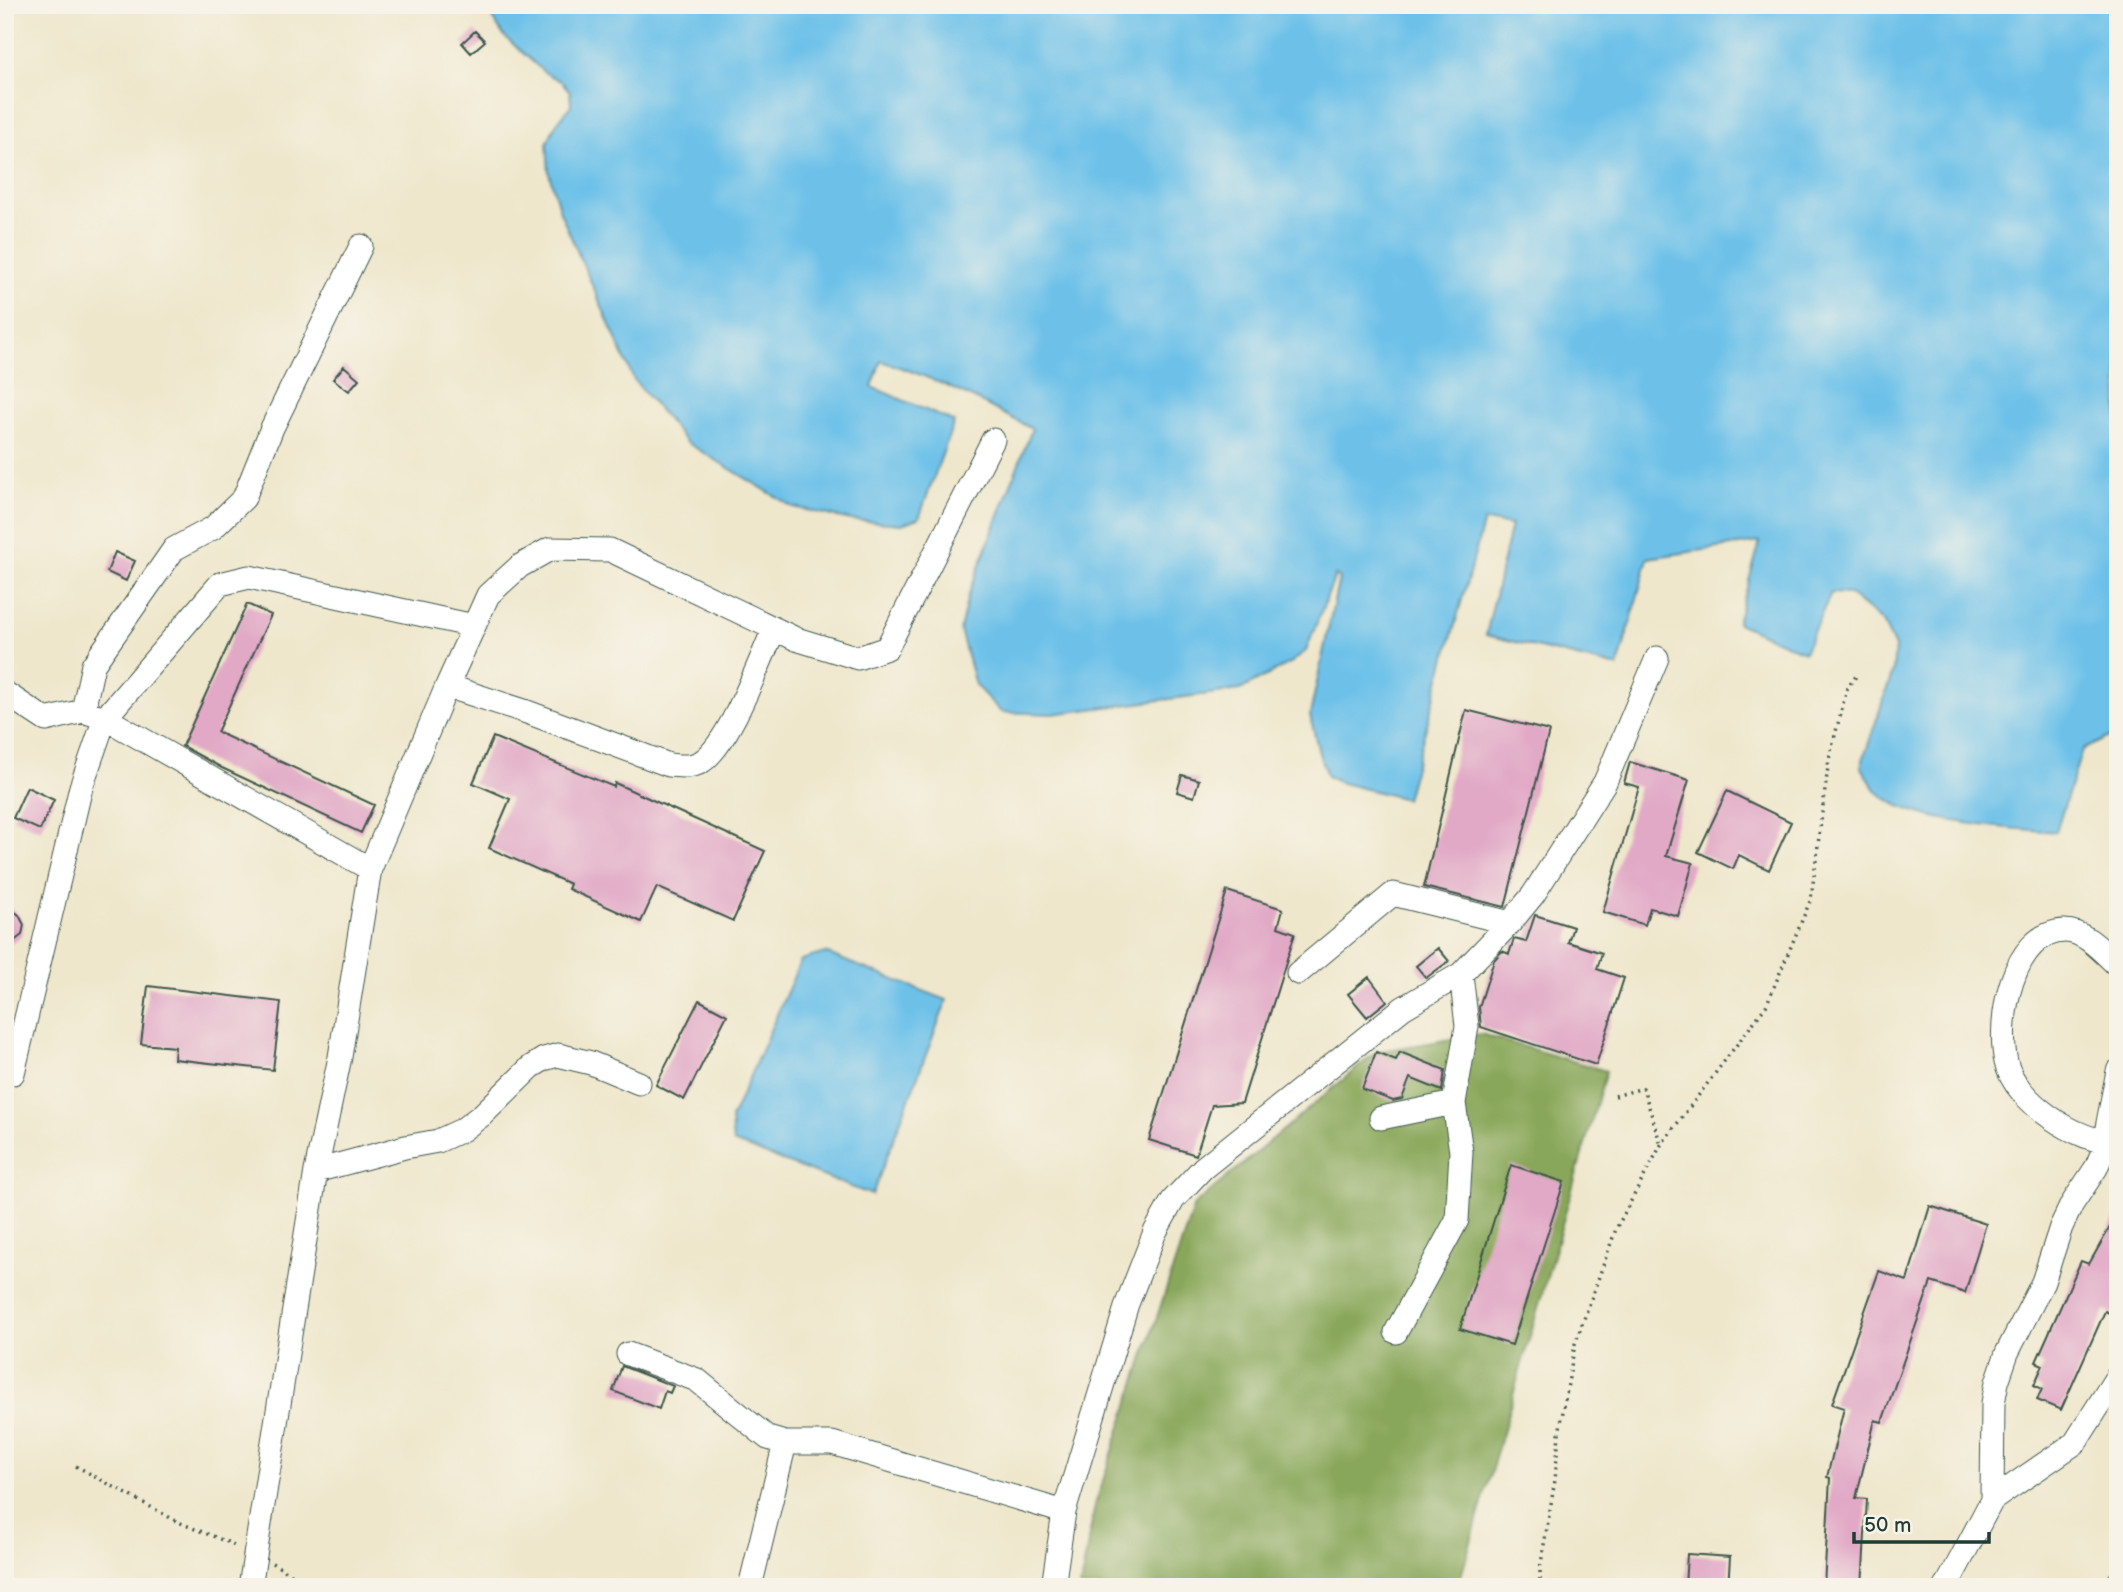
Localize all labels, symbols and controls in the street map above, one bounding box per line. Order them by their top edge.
scale bar [1854,1501,1988,1545]
text: 50 m [1864,1513,1911,1538]

